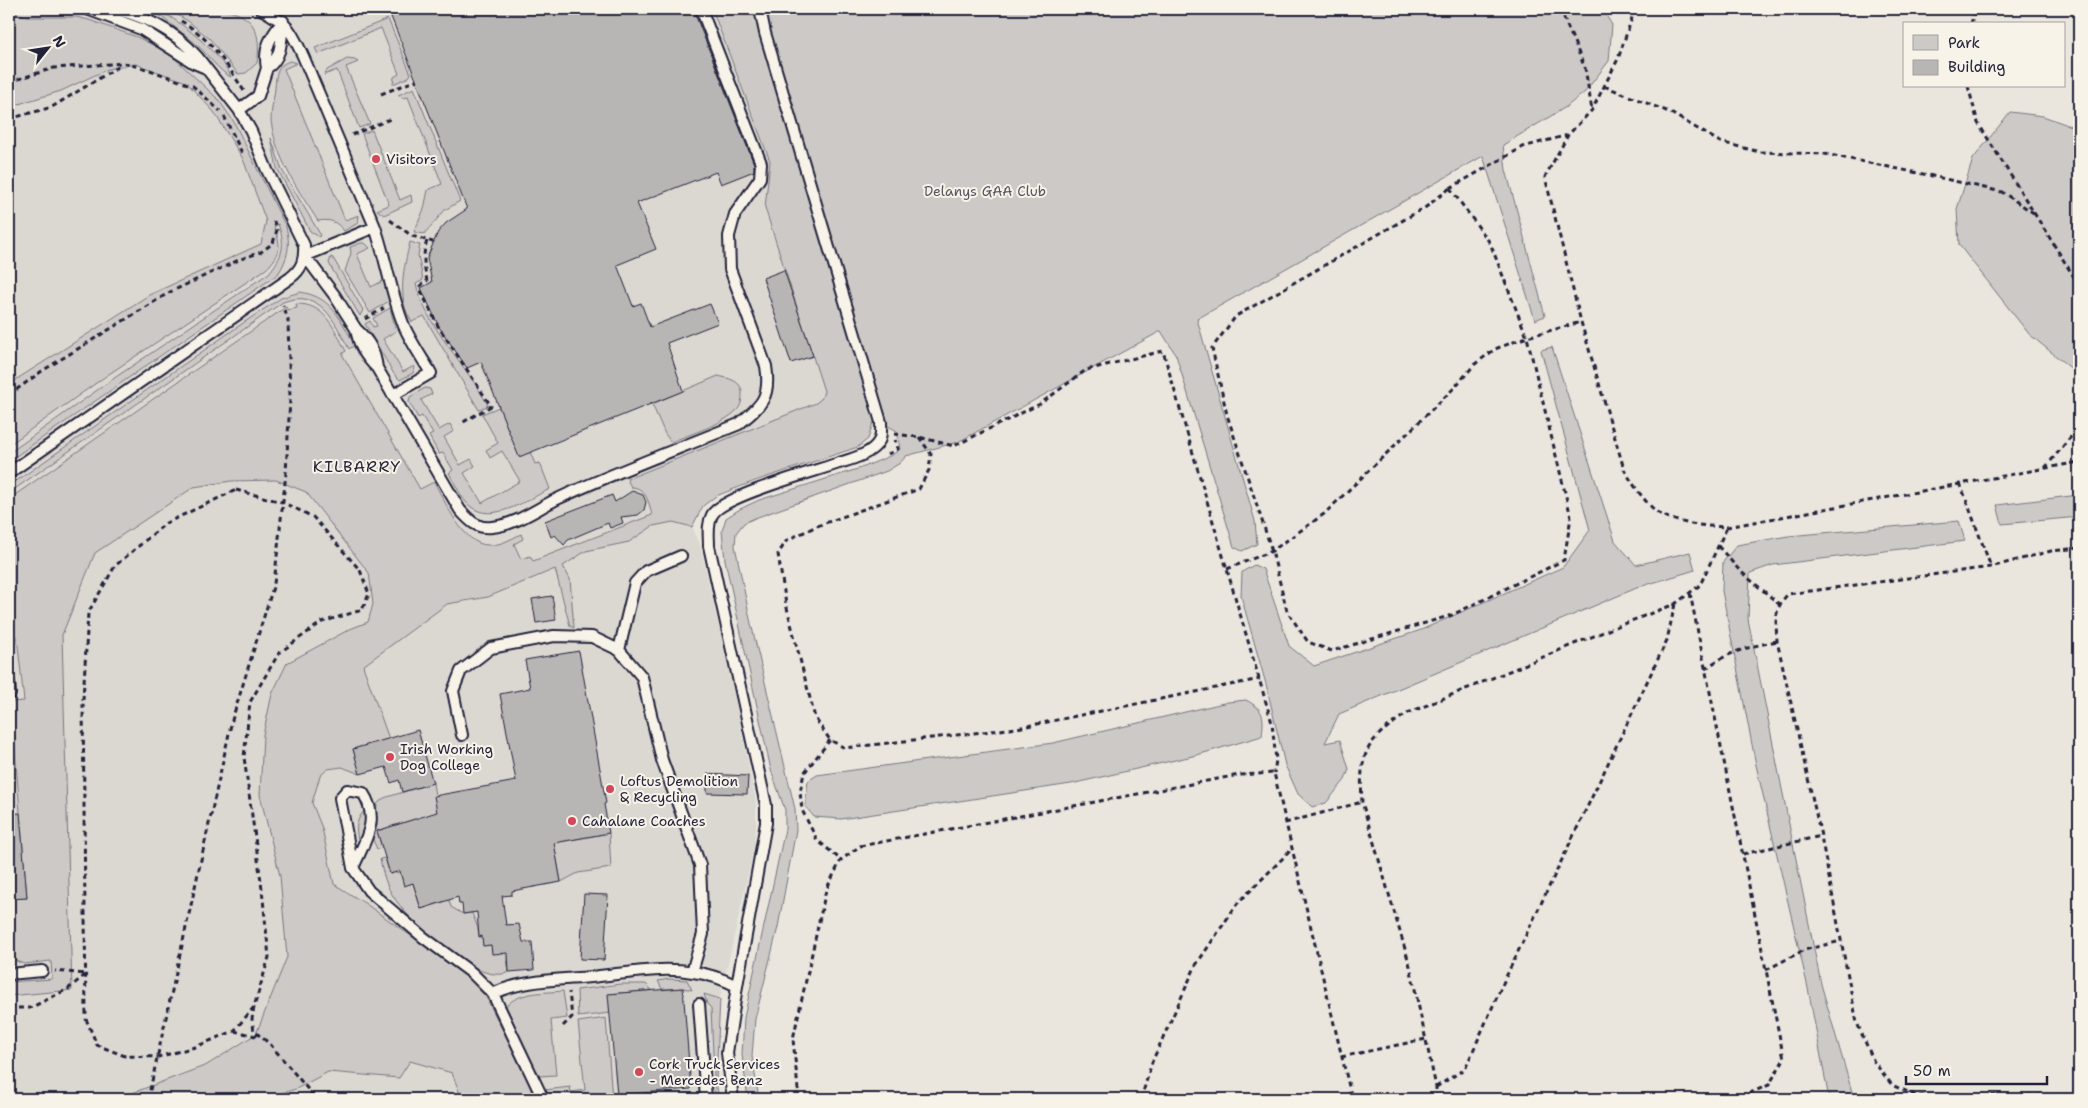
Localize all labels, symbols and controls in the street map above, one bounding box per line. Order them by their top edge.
north arrow [22,22,72,72]
legend [1903,22,2066,88]
text: N [49,32,70,51]
text: Park [1948,33,1980,53]
text: Building [1948,57,2005,77]
place label: Visitors [386,150,437,168]
marker: Visitors [370,153,382,165]
park label: Delanys GAA Club [924,182,1046,200]
district label: KILBARRY [313,456,401,477]
place label: Irish Working Dog College [400,740,493,774]
marker: Irish Working Dog College [384,751,396,763]
place label: Loftus Demolition & Recycling [620,772,738,806]
marker: Loftus Demolition & Recycling [604,783,616,795]
place label: Cahalane Coaches [582,812,706,830]
marker: Cahalane Coaches [566,815,578,827]
scale bar [1906,1053,2047,1085]
place label: Cork Truck Services - Mercedes Benz [649,1055,780,1089]
text: 50 m [1913,1061,1951,1081]
marker: Cork Truck Services - Mercedes Benz [633,1066,645,1078]

